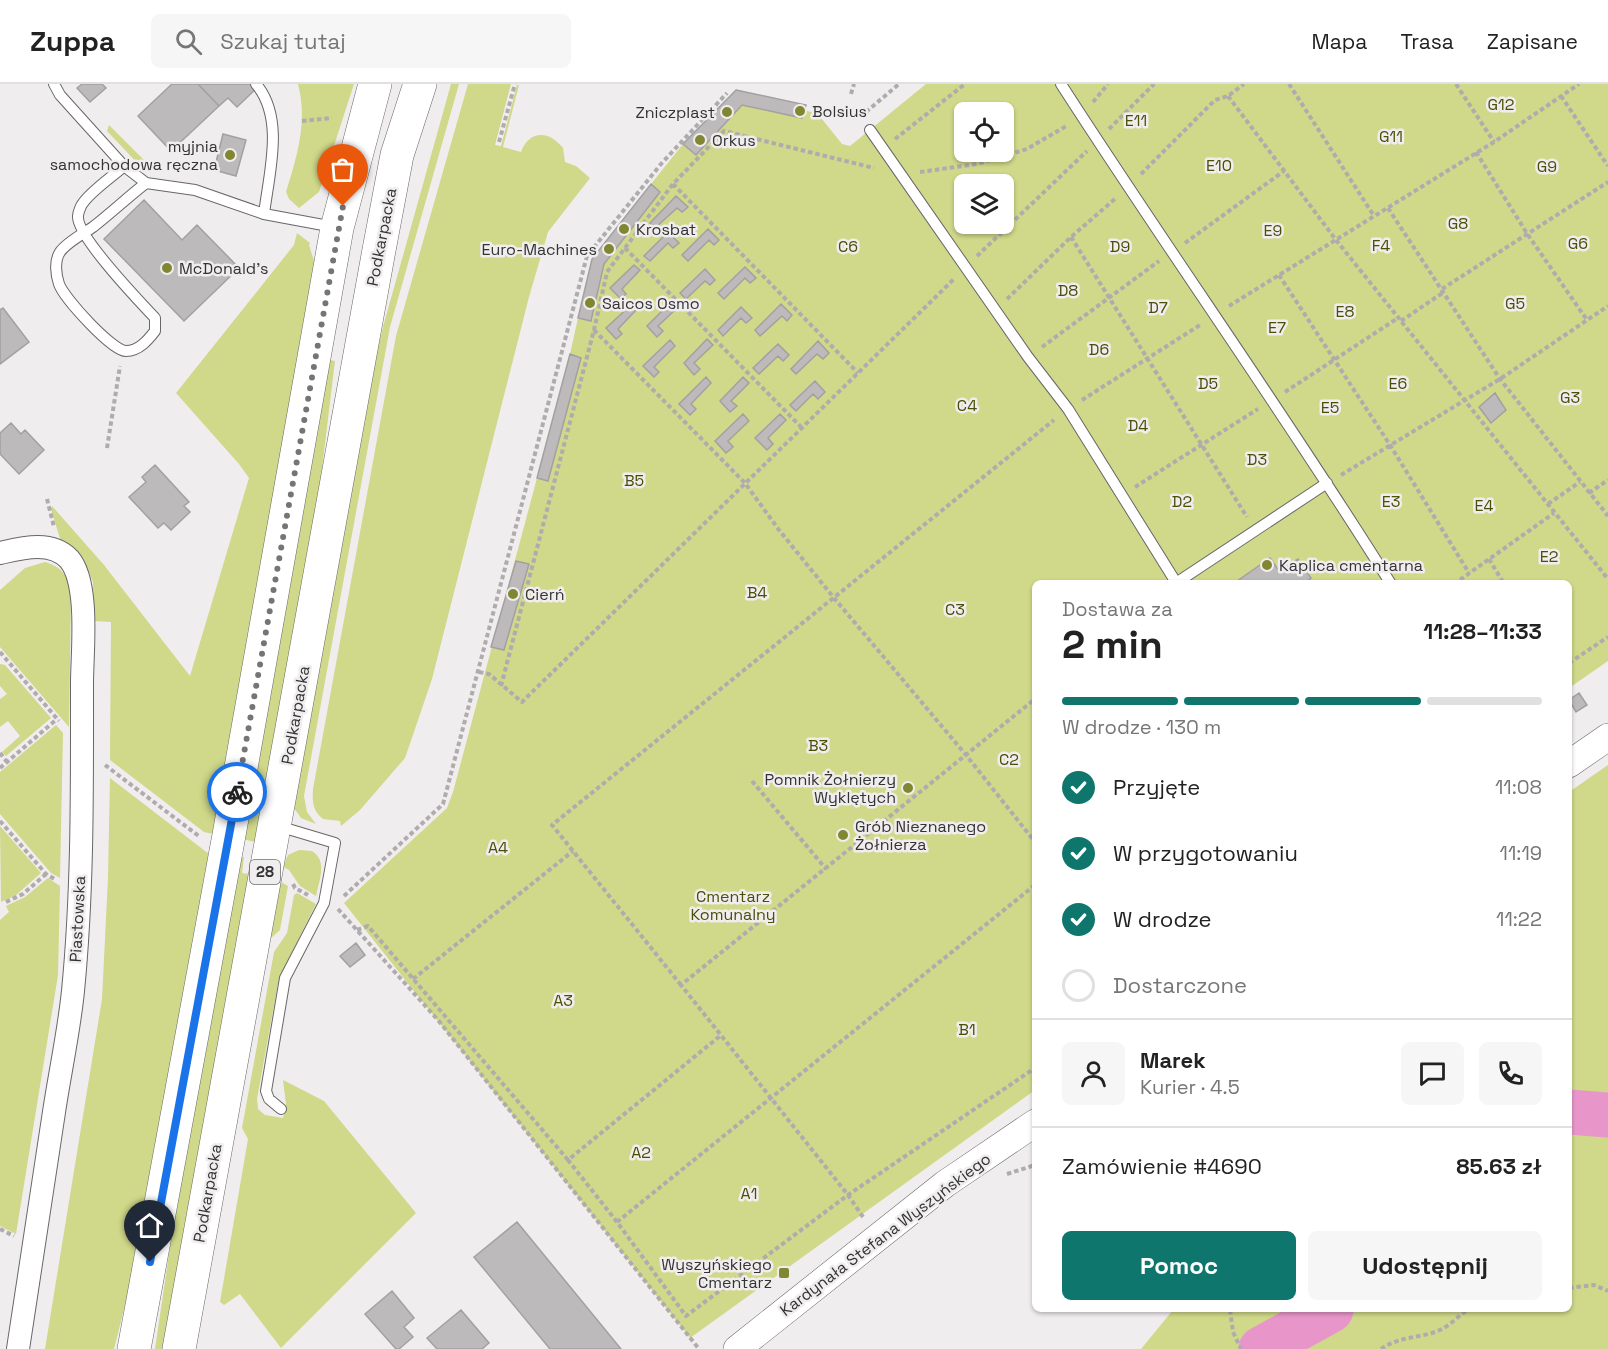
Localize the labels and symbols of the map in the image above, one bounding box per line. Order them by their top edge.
park label: G12 [1488,94,1514,115]
place label: Bolsius [812,101,867,122]
place label: Zniczplast [635,102,715,123]
marker: Bolsius [793,104,807,118]
marker: Zniczplast [720,105,734,119]
park label: E11 [1125,110,1147,131]
park label: G11 [1379,126,1403,147]
place label: Orkus [712,130,756,151]
marker: Orkus [693,133,707,147]
place label: myjnia samochodowa ręczna [50,136,218,175]
pin [317,144,368,206]
marker: myjnia samochodowa ręczna [223,148,237,162]
park label: E10 [1206,155,1232,176]
park label: G9 [1537,156,1557,177]
street label: Podkarpacka [362,186,401,288]
park label: G8 [1448,213,1468,234]
place label: Krosbat [636,219,696,240]
park label: E9 [1264,220,1282,241]
marker: Krosbat [617,222,631,236]
park label: G6 [1568,233,1588,254]
park label: F4 [1372,235,1390,256]
park label: C6 [838,236,858,257]
park label: D9 [1110,236,1130,257]
place label: Euro-Machines [481,239,597,260]
marker: Euro-Machines [602,242,616,256]
place label: McDonald's [179,258,269,279]
marker: McDonald's [160,261,174,275]
park label: D8 [1058,280,1078,301]
place label: Saicos Osmo [602,293,700,314]
park label: G5 [1505,293,1525,314]
marker: Saicos Osmo [583,296,597,310]
park label: D7 [1148,297,1168,318]
park label: E8 [1336,301,1355,322]
park label: E7 [1268,317,1286,338]
park label: D6 [1089,339,1109,360]
park label: D5 [1198,373,1218,394]
park label: E6 [1389,373,1407,394]
park label: G3 [1560,387,1580,408]
park label: C4 [957,395,977,416]
park label: E5 [1321,397,1339,418]
park label: D4 [1128,415,1148,436]
park label: D3 [1247,449,1267,470]
park label: B5 [624,470,644,491]
park label: D2 [1172,491,1192,512]
park label: E3 [1382,491,1400,512]
park label: E4 [1474,495,1494,516]
park label: E2 [1540,546,1558,567]
place label: Kaplica cmentarna [1279,555,1423,576]
marker: Kaplica cmentarna [1260,558,1274,572]
park label: B4 [747,582,767,603]
place label: Cierń [525,584,565,605]
marker: Cierń [506,587,520,601]
park label: C3 [945,599,965,620]
street label: Podkarpacka [276,664,314,766]
park label: B3 [808,735,828,756]
park label: C2 [999,749,1019,770]
courier [207,762,267,822]
place label: Pomnik Żołnierzy Wyklętych [764,769,896,808]
marker: Pomnik Żołnierzy Wyklętych [901,781,915,795]
place label: Grób Nieznanego Żołnierza [855,816,986,855]
marker: Grób Nieznanego Żołnierza [836,828,850,842]
park label: A4 [488,837,508,858]
road number: 28 [250,860,280,884]
street label: Piastowska [65,875,90,963]
park label: Cmentarz Komunalny [690,886,776,925]
park label: A3 [553,990,573,1011]
park label: B1 [958,1019,976,1040]
street label: Podkarpacka [188,1142,226,1244]
park label: A2 [631,1142,651,1163]
street label: Kardynała Stefana Wyszyńskiego [776,1148,995,1321]
park label: A1 [741,1183,757,1204]
pin [124,1200,175,1262]
place label: Wyszyńskiego Cmentarz [661,1254,772,1293]
marker: Wyszyńskiego Cmentarz [777,1266,791,1280]

